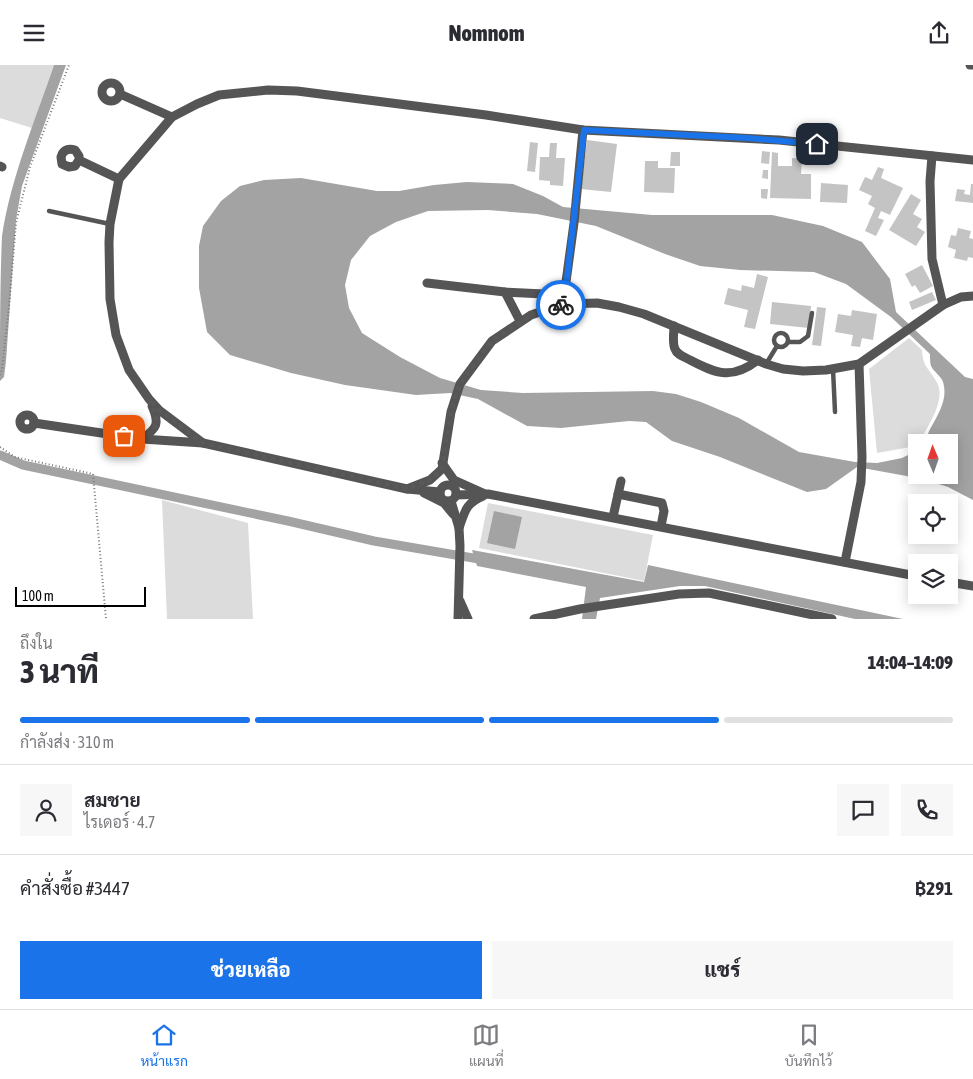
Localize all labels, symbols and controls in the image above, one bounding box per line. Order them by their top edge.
icon: menu [20,19,48,47]
icon: share [925,19,953,47]
text: Nomnom [448,20,525,46]
pin [796,123,838,165]
icon: home [803,130,831,158]
courier [536,280,586,330]
icon: bike [547,291,575,319]
pin [103,415,145,457]
icon: bag [110,422,138,450]
north arrow [908,434,958,484]
map controls [908,434,958,604]
button: locate [908,494,958,544]
button: layers [908,554,958,604]
scale bar [15,584,146,607]
text: 100 m [22,588,54,604]
text: ถึงใน [20,634,53,652]
text: 14:04–14:09 [867,651,953,673]
text: 3 นาที [20,653,99,690]
text: กำลังส่ง · 310 m [20,733,114,751]
button: person [20,784,72,836]
button: chat [837,784,889,836]
button: phone [901,784,953,836]
text: สมชาย [84,789,141,811]
text: ไรเดอร์ · 4.7 [84,813,155,831]
text: คำสั่งซื้อ #3447 [20,877,130,899]
text: ฿291 [915,877,953,899]
button: ช่วยเหลือ [20,941,482,999]
button: แชร์ [492,941,953,999]
tab: หน้าแรก [140,1021,188,1069]
tab: แผนที่ [469,1021,504,1069]
tab: บันทึกไว้ [785,1021,833,1069]

